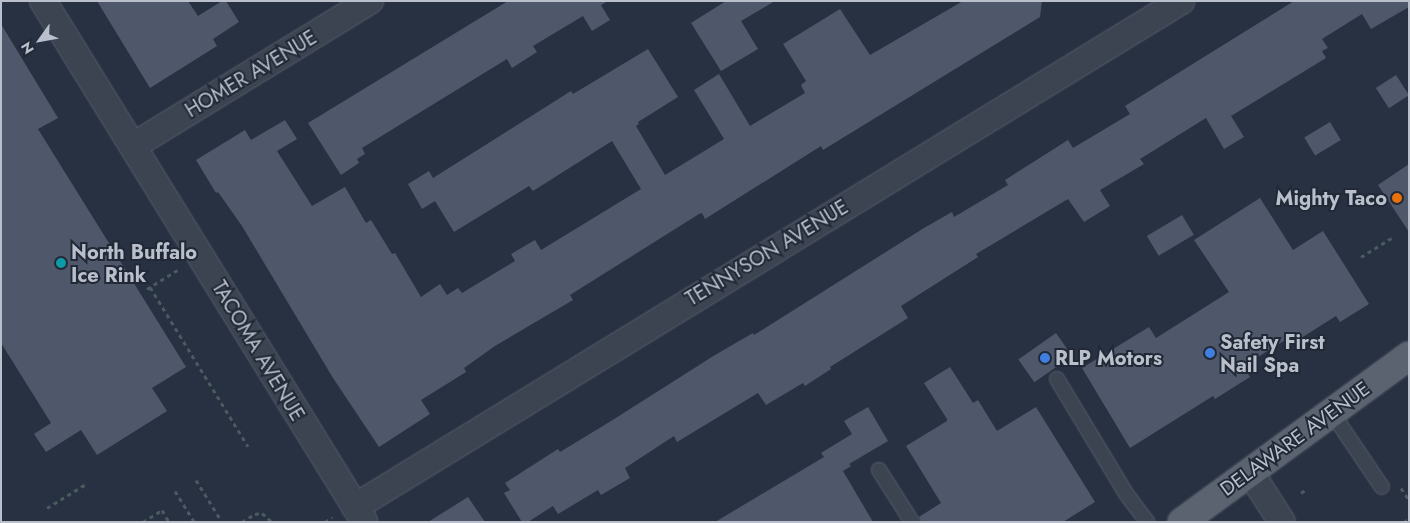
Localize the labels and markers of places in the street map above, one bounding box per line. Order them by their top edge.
place label: Mighty Taco [1276,186,1387,210]
marker: Mighty Taco [1391,192,1403,204]
place label: North Buffalo Ice Rink [71,240,197,287]
marker: North Buffalo Ice Rink [55,257,67,269]
place label: Safety First Nail Spa [1220,330,1325,377]
place label: RLP Motors [1055,346,1162,370]
marker: Safety First Nail Spa [1204,347,1216,359]
marker: RLP Motors [1039,352,1051,364]

